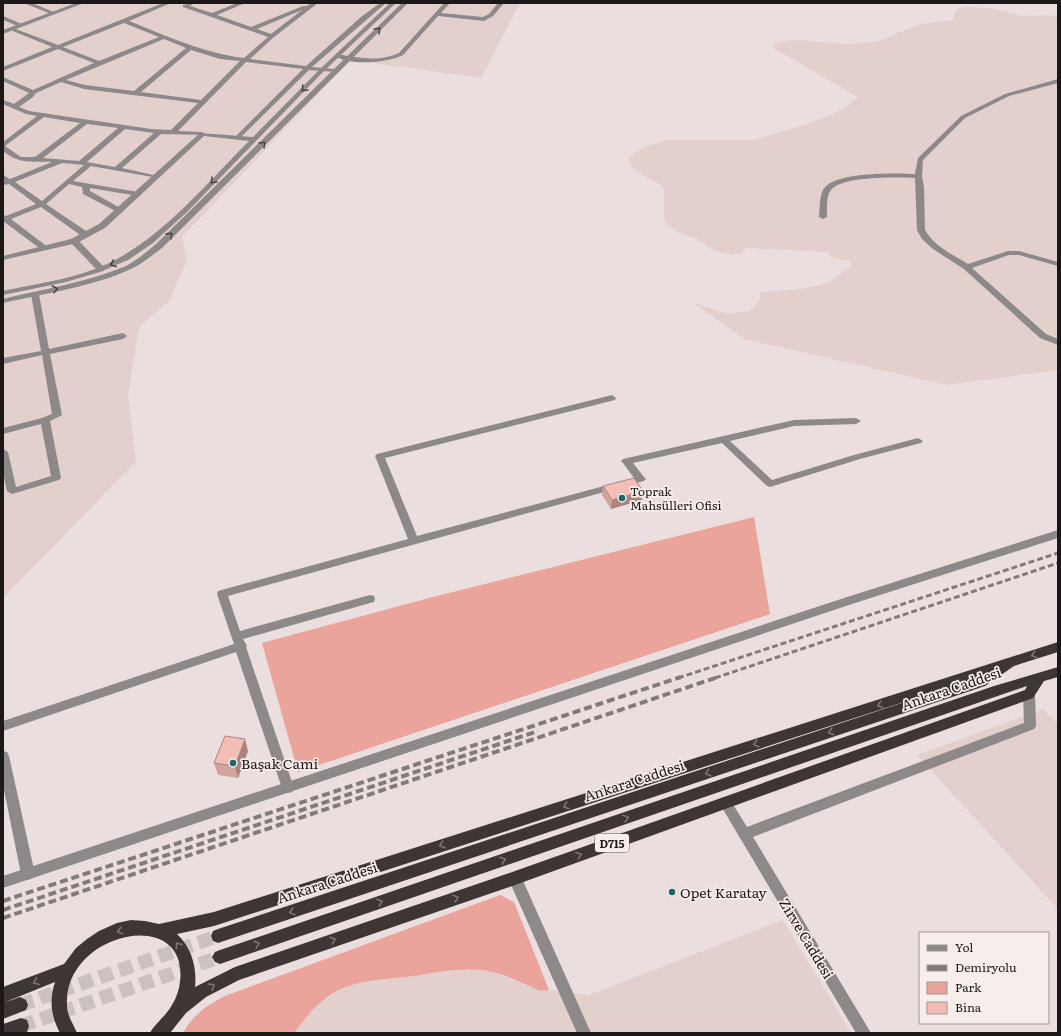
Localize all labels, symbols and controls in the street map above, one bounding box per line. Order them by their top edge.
one-way arrow [373,27,381,35]
one-way arrow [301,84,309,92]
one-way arrow [258,141,266,149]
one-way arrow [210,176,218,184]
one-way arrow [165,232,173,240]
one-way arrow [110,259,117,267]
one-way arrow [52,286,58,294]
place label: Toprak Mahsülleri Ofisi [630,482,721,514]
marker: Toprak Mahsülleri Ofisi [617,493,627,503]
one-way arrow [1031,650,1038,659]
street label: Ankara Caddesi [898,661,1004,714]
one-way arrow [876,700,883,709]
one-way arrow [828,727,835,736]
one-way arrow [753,740,760,748]
place label: Başak Cami [241,753,318,773]
street label: Ankara Caddesi [581,754,687,806]
marker: Başak Cami [228,758,238,768]
one-way arrow [704,768,711,777]
one-way arrow [562,801,569,809]
one-way arrow [622,814,629,822]
road number: D715 [595,834,629,852]
one-way arrow [438,841,445,849]
one-way arrow [575,851,582,860]
street label: Ankara Caddesi [274,856,380,908]
one-way arrow [499,856,506,865]
place label: Opet Karatay [680,882,768,902]
marker: Opet Karatay [667,887,677,897]
one-way arrow [453,894,460,903]
street label: Zirve Caddesi [775,894,839,982]
one-way arrow [376,898,383,907]
one-way arrow [289,907,296,915]
one-way arrow [117,926,124,934]
legend [919,932,1049,1024]
one-way arrow [330,936,337,945]
text: Yol [955,938,973,956]
one-way arrow [253,941,260,949]
one-way arrow [175,942,183,949]
text: Demiryolu [955,958,1017,976]
one-way arrow [33,978,40,986]
text: Park [955,978,982,996]
one-way arrow [208,983,215,990]
text: Bina [955,998,982,1016]

